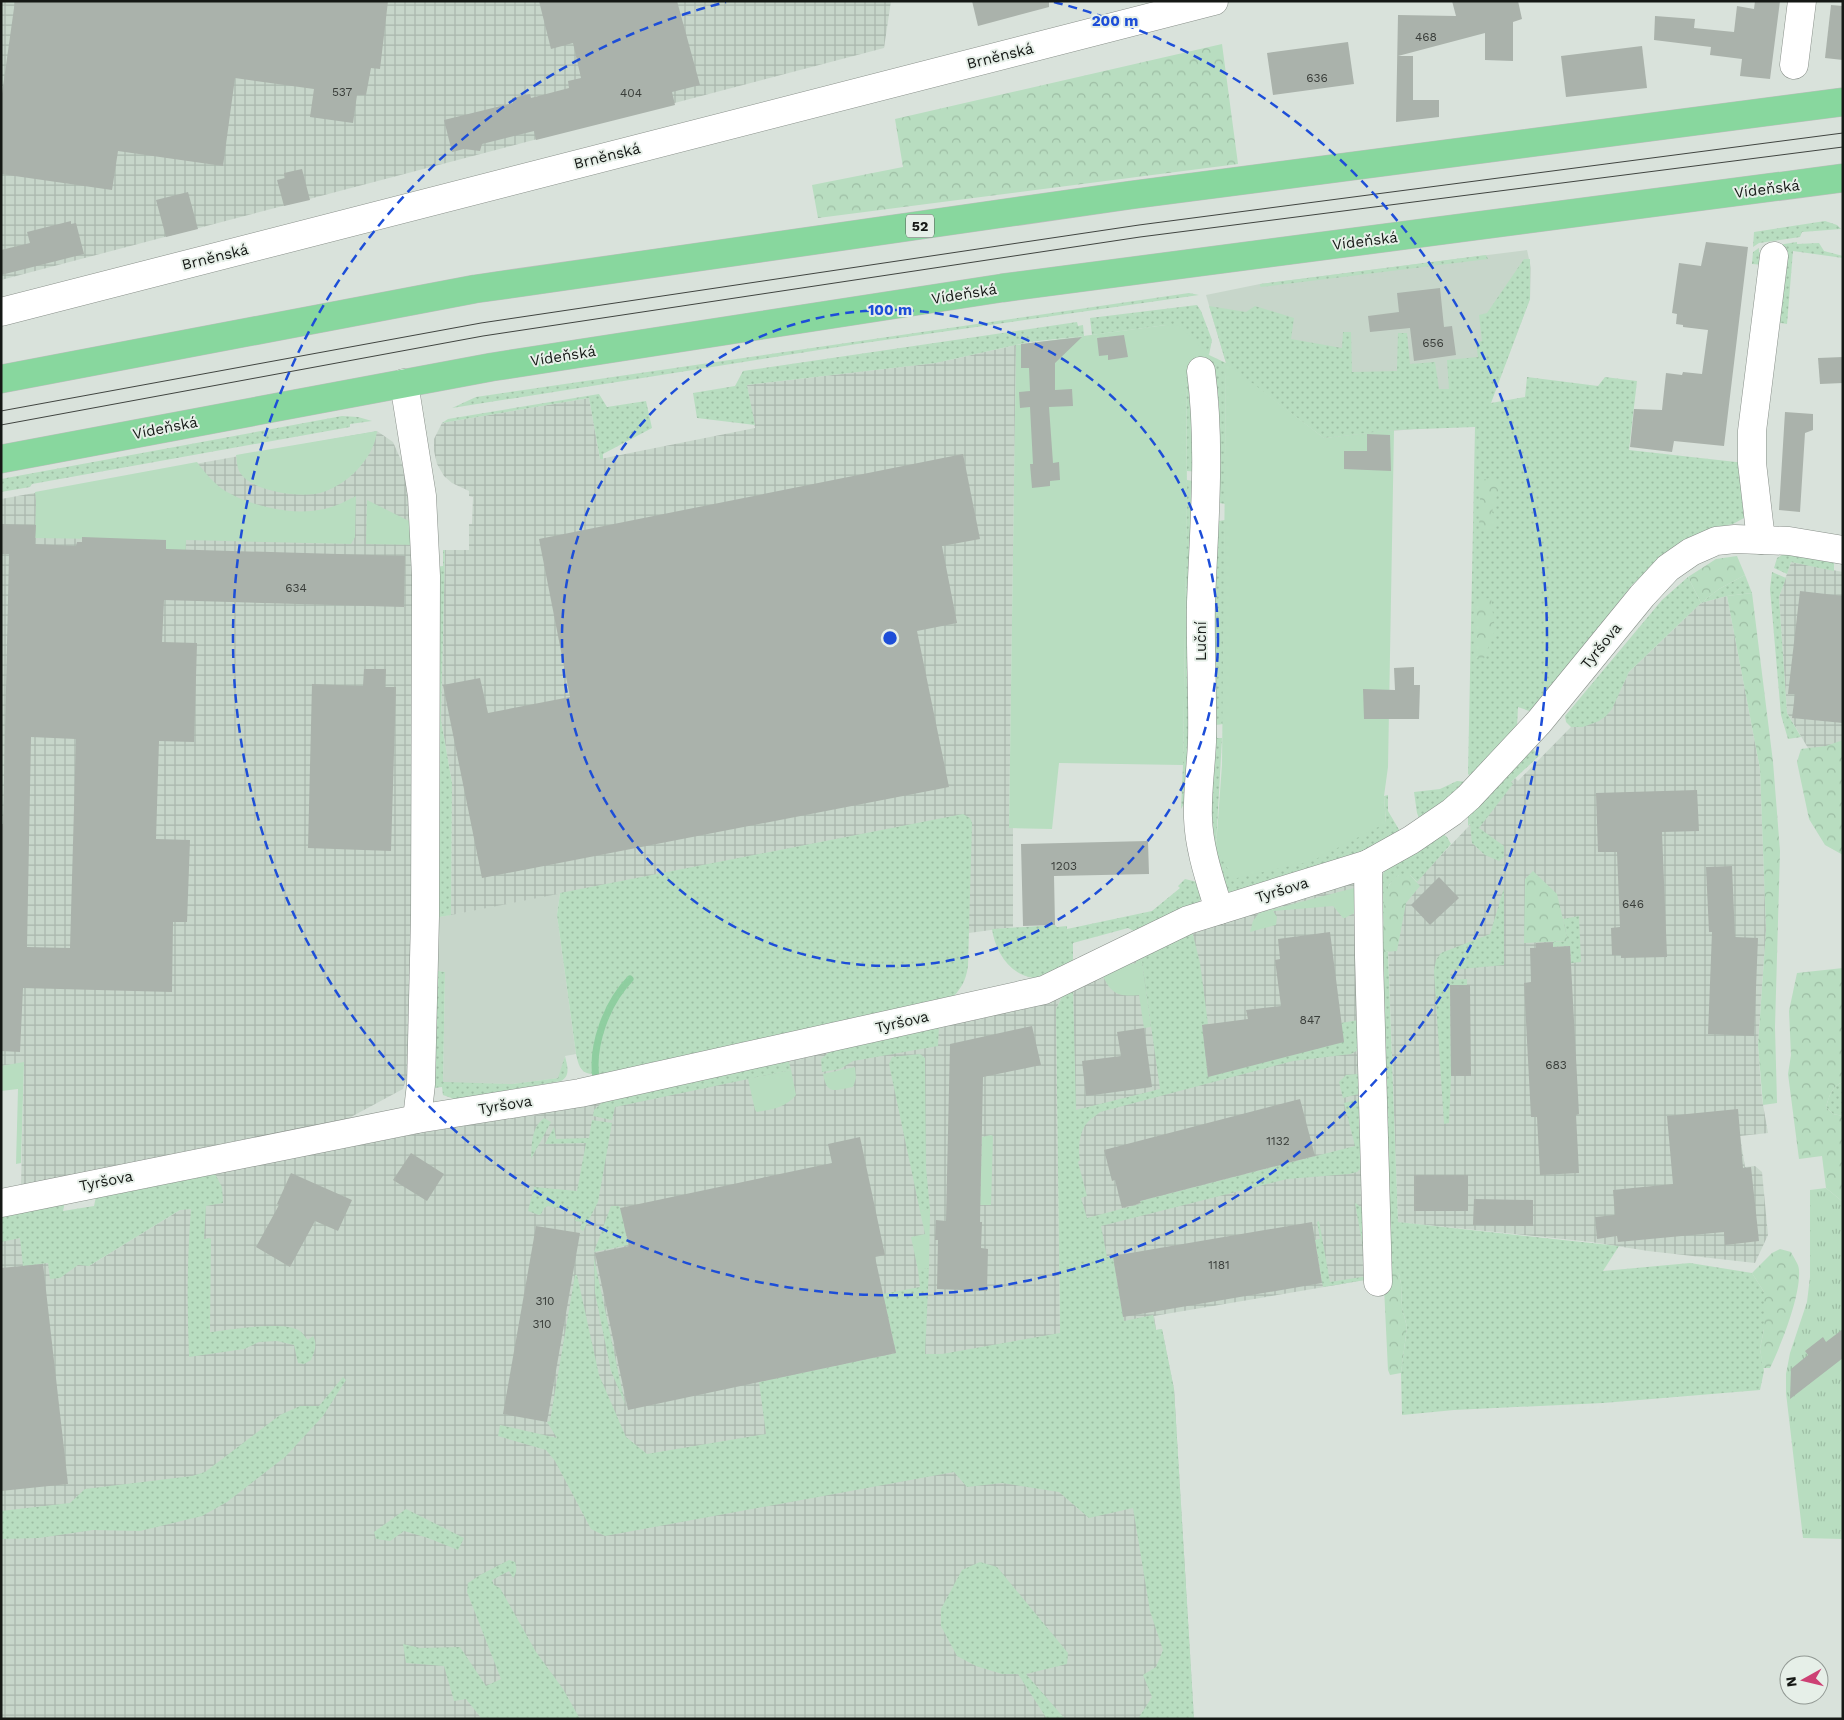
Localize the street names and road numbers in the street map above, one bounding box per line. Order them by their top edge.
street label: Brněnská [965,39,1036,73]
street label: Brněnská [572,139,643,173]
street label: Vídeňská [1733,176,1801,202]
road number: 52 [906,215,934,238]
street label: Vídeňská [1331,228,1399,254]
street label: Brněnská [180,240,251,274]
street label: Vídeňská [930,280,998,308]
street label: Vídeňská [529,342,597,370]
street label: Vídeňská [131,413,200,443]
street label: Tyršova [1577,619,1625,673]
street label: Luční [1192,621,1210,661]
street label: Tyršova [1253,873,1311,907]
street label: Tyršova [873,1007,931,1037]
street label: Tyršova [477,1092,534,1118]
street label: Tyršova [78,1167,135,1195]

